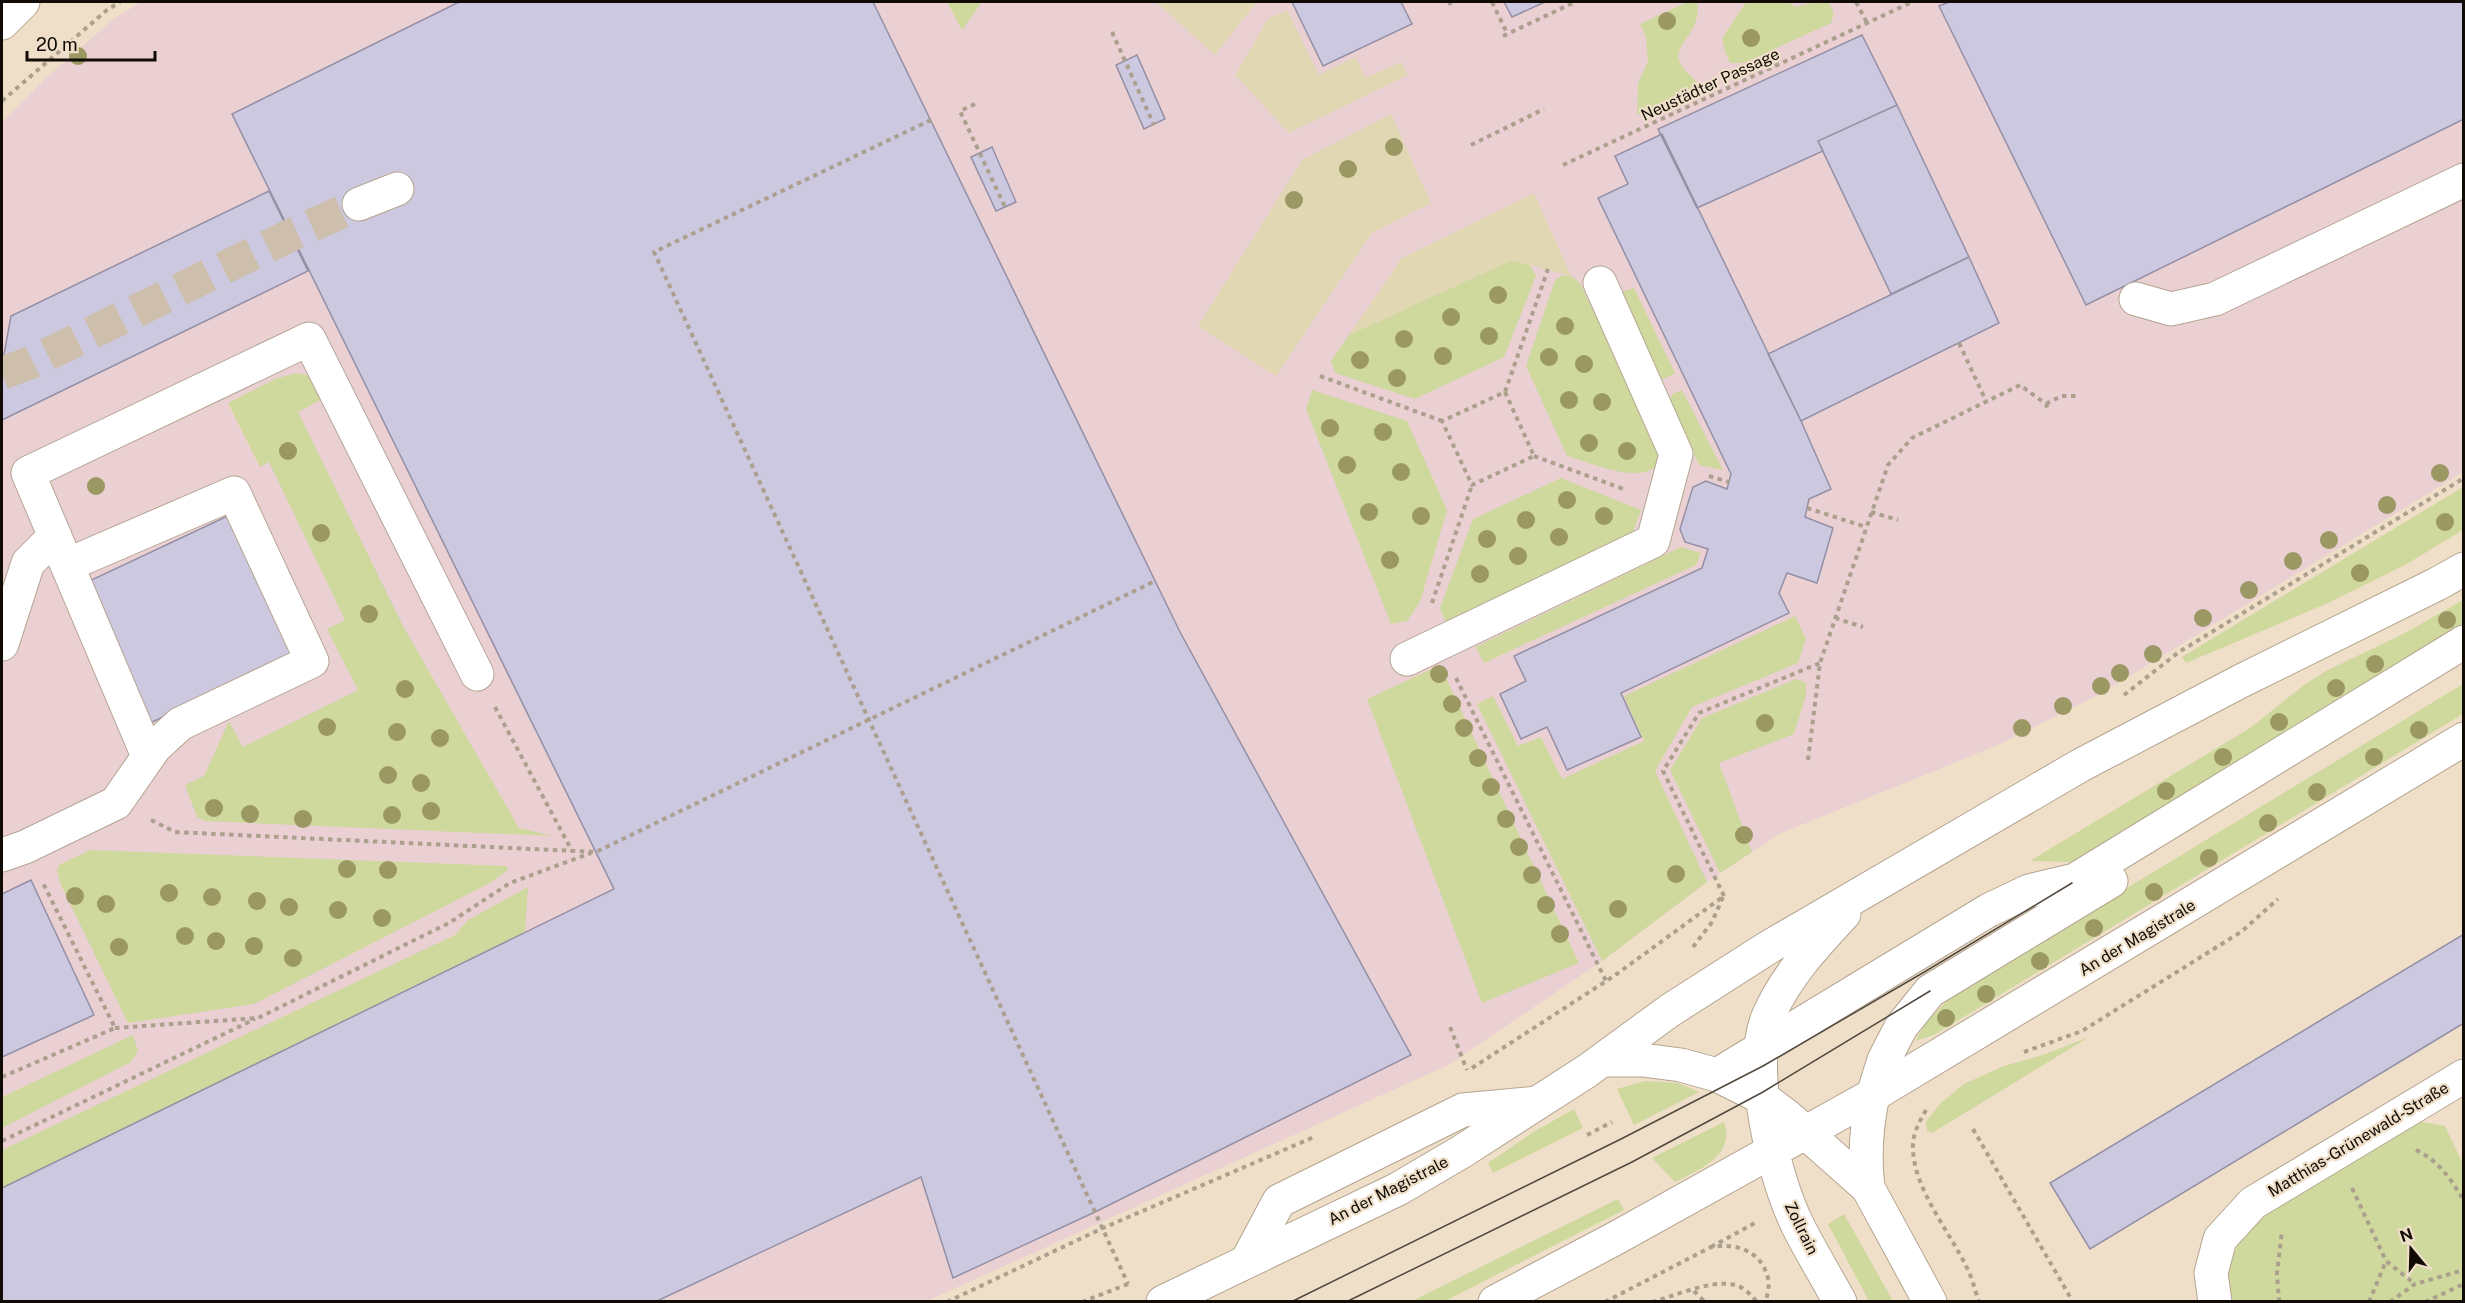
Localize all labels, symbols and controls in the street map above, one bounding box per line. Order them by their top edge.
scale bar [27,24,154,62]
text: 20 m [36,34,78,55]
street label: Neustädter Passage [1638,44,1782,125]
street label: An der Magistrale [2076,895,2199,980]
street label: Matthias-Grünewald-Straße [2265,1078,2452,1201]
street label: An der Magistrale [1325,1152,1452,1229]
street label: Zollrain [1781,1199,1822,1258]
north arrow [2381,1219,2441,1279]
text: N [2397,1224,2415,1246]

